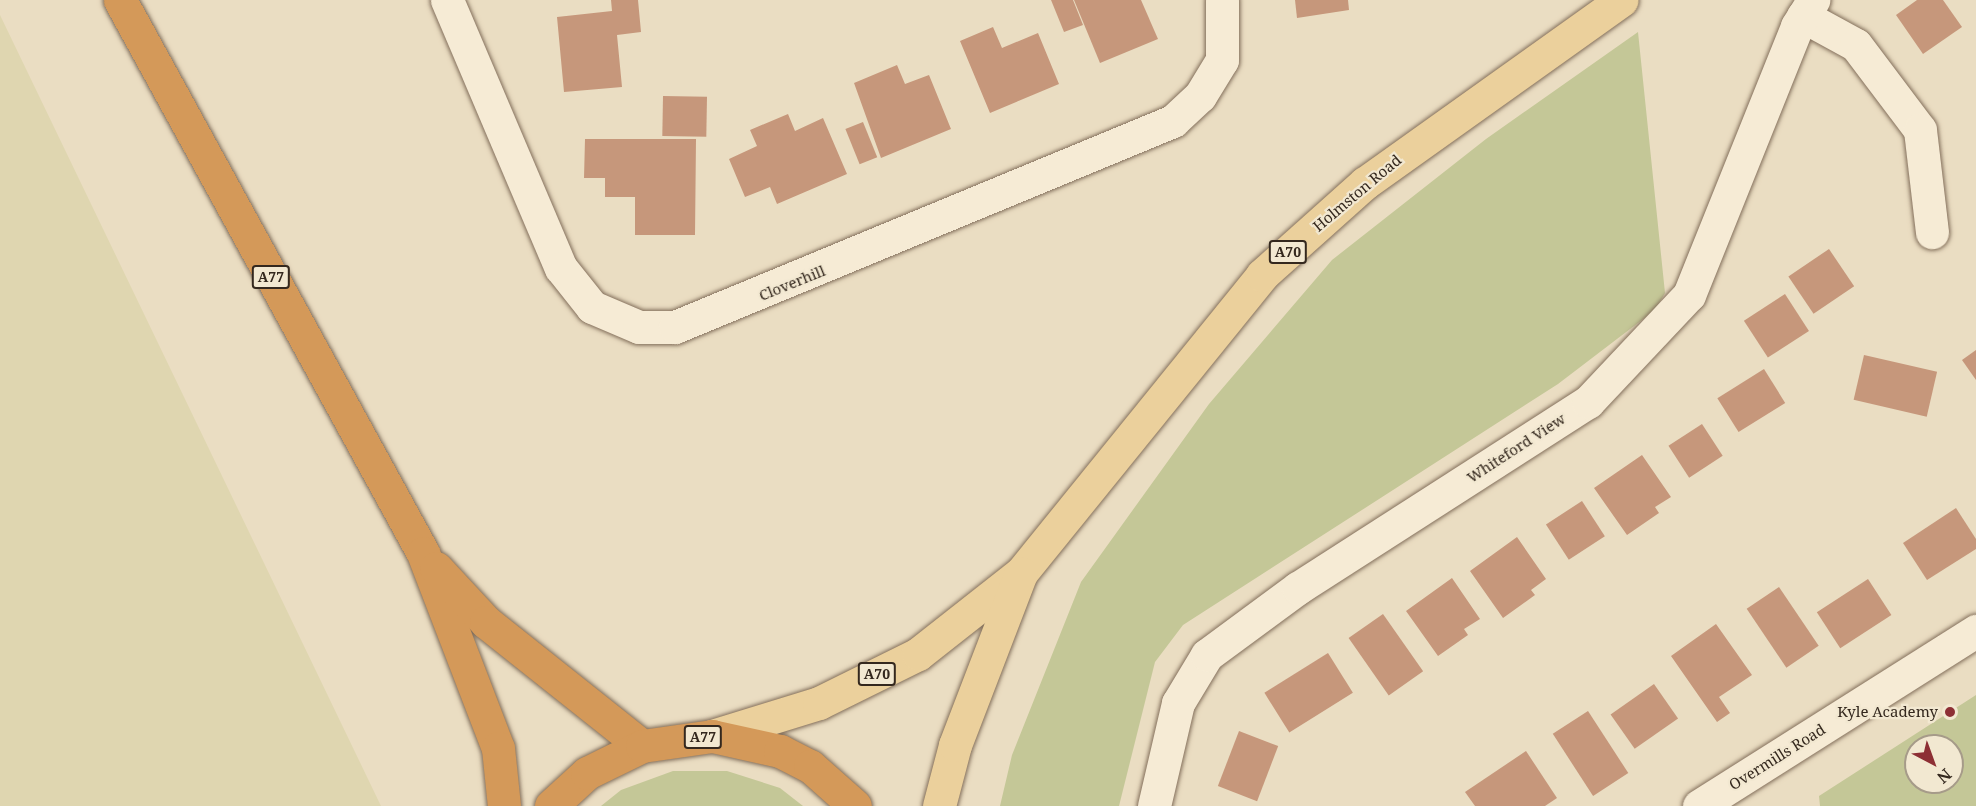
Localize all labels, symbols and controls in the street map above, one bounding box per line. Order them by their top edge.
street label: Holmston Road [1309,151,1405,235]
road number: A70 [1268,241,1308,263]
street label: Cloverhill [756,262,828,304]
road number: A77 [252,266,290,288]
street label: Whiteford View [1463,410,1569,486]
road number: A70 [858,663,896,685]
place label: Kyle Academy [1837,703,1938,721]
marker: Kyle Academy [1943,705,1957,719]
street label: Overmills Road [1726,720,1828,794]
road number: A77 [684,726,722,748]
north arrow [1904,734,1964,794]
text: N [1933,764,1956,789]

